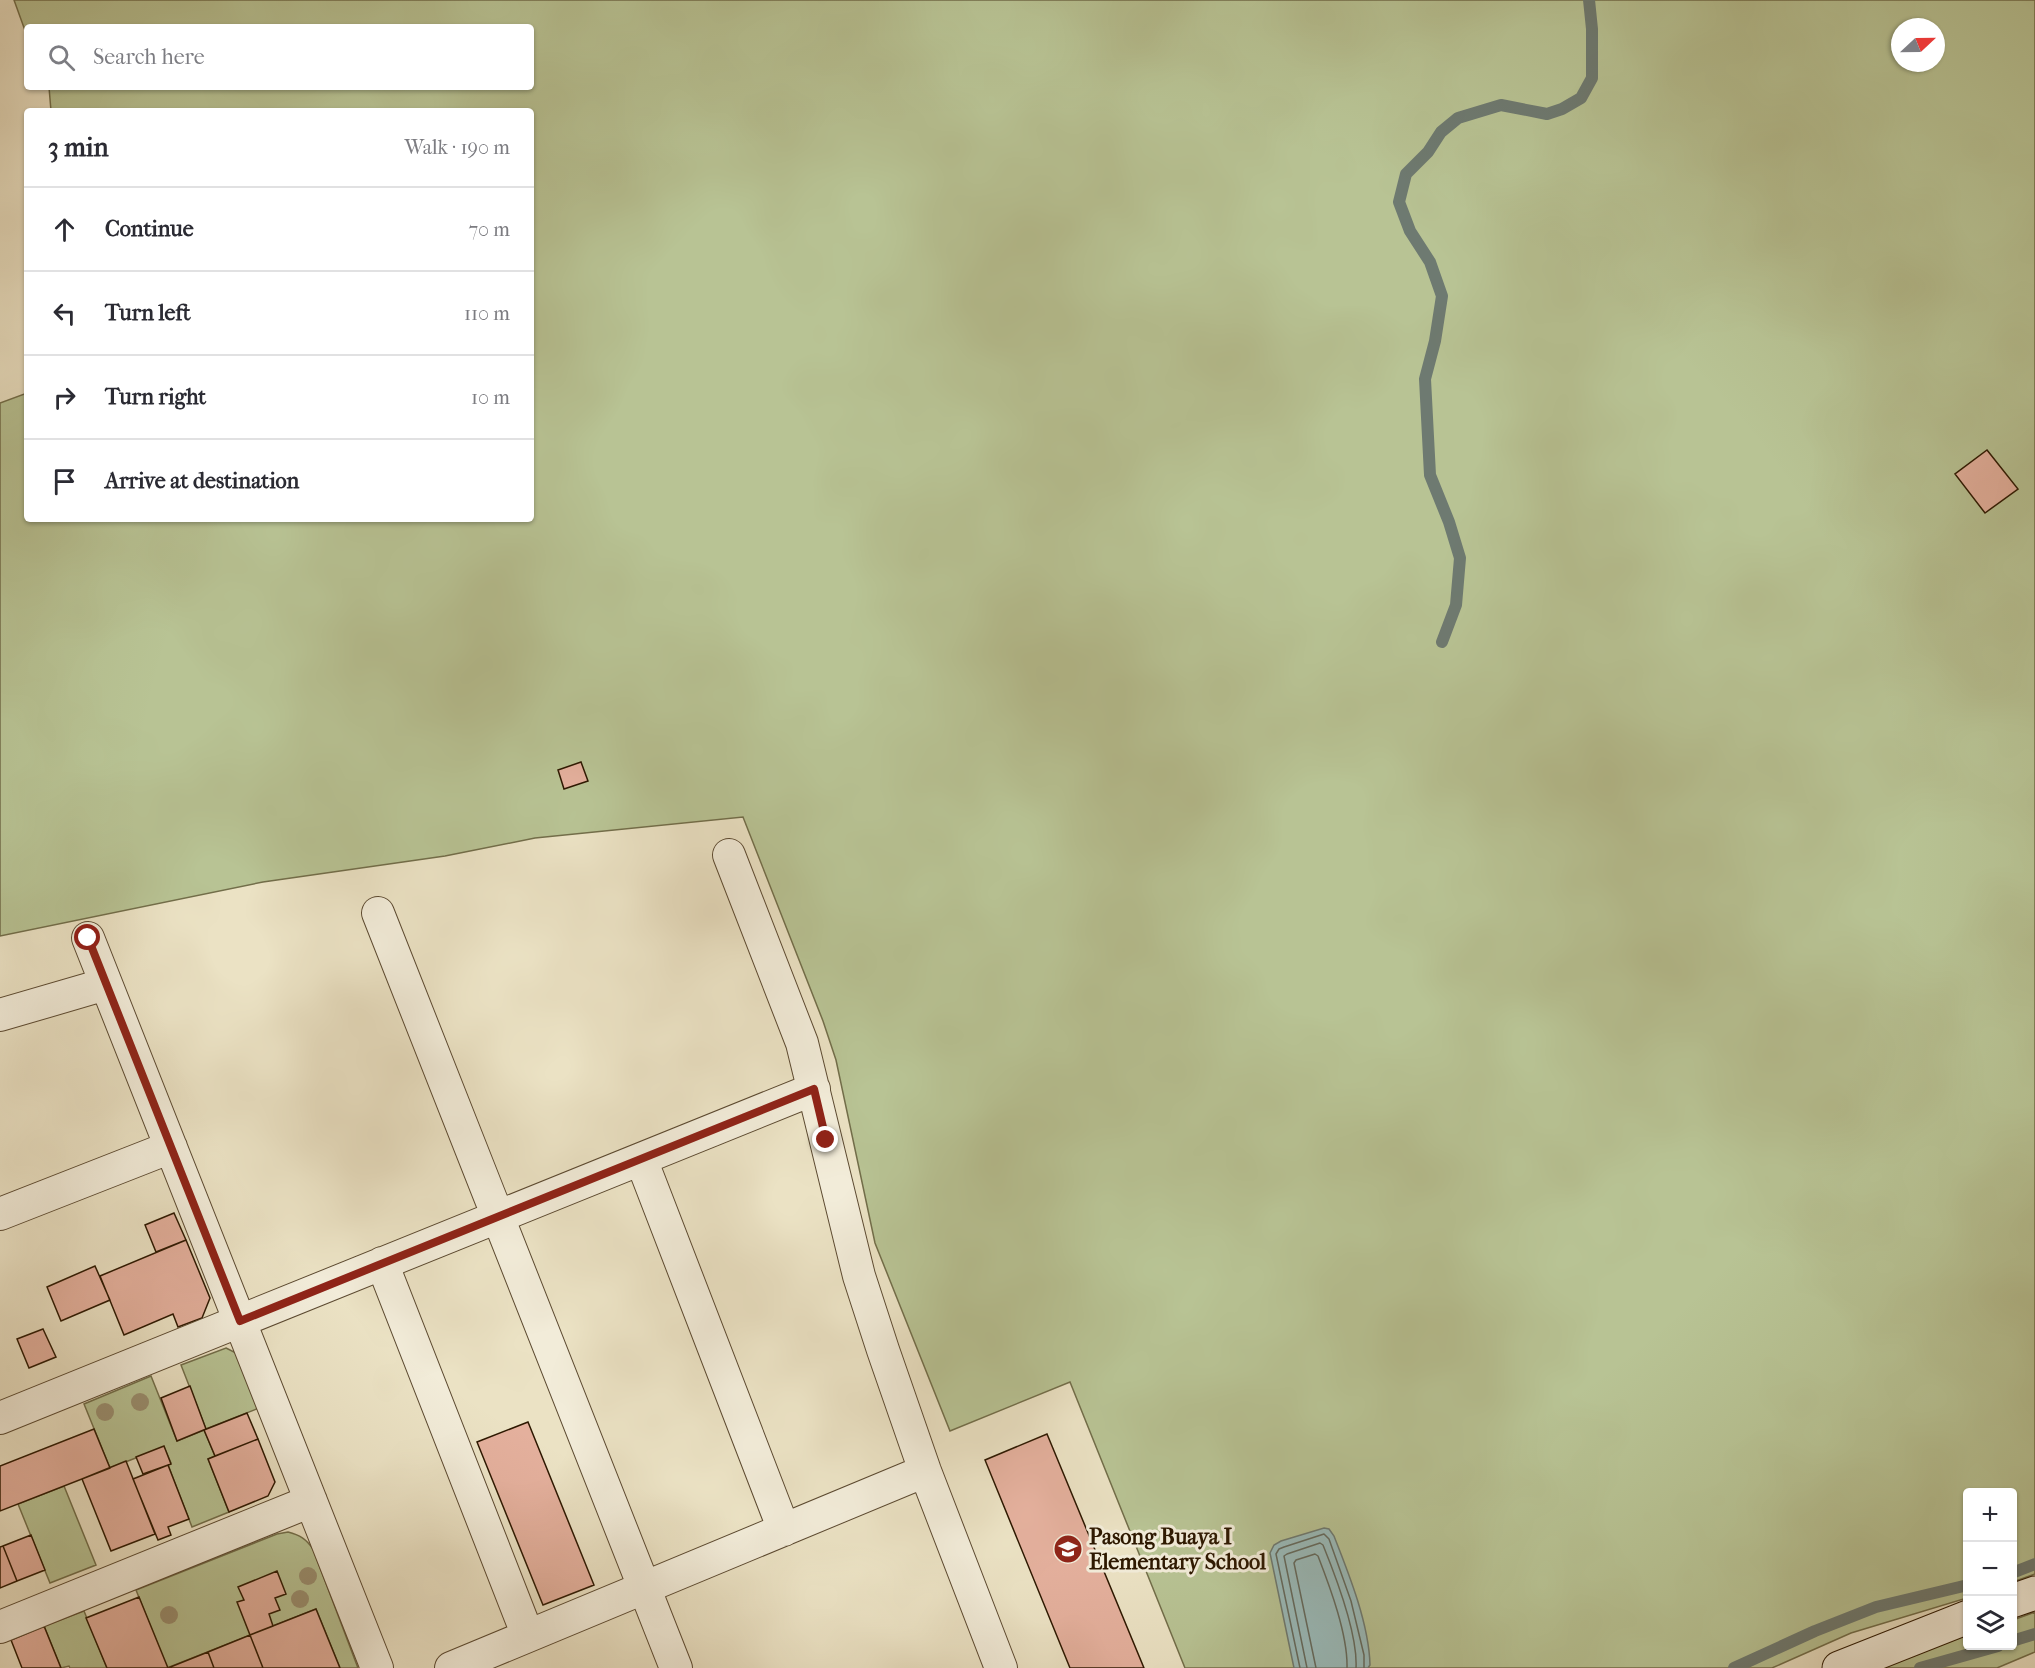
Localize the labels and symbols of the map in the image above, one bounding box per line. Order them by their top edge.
north arrow [1891,18,1945,72]
route start [74,924,100,950]
route end [812,1126,838,1152]
place label: Pasong Buaya I Elementary School [1089,1524,1267,1575]
school or university icon: Pasong Buaya I Elementary School [1052,1533,1084,1565]

